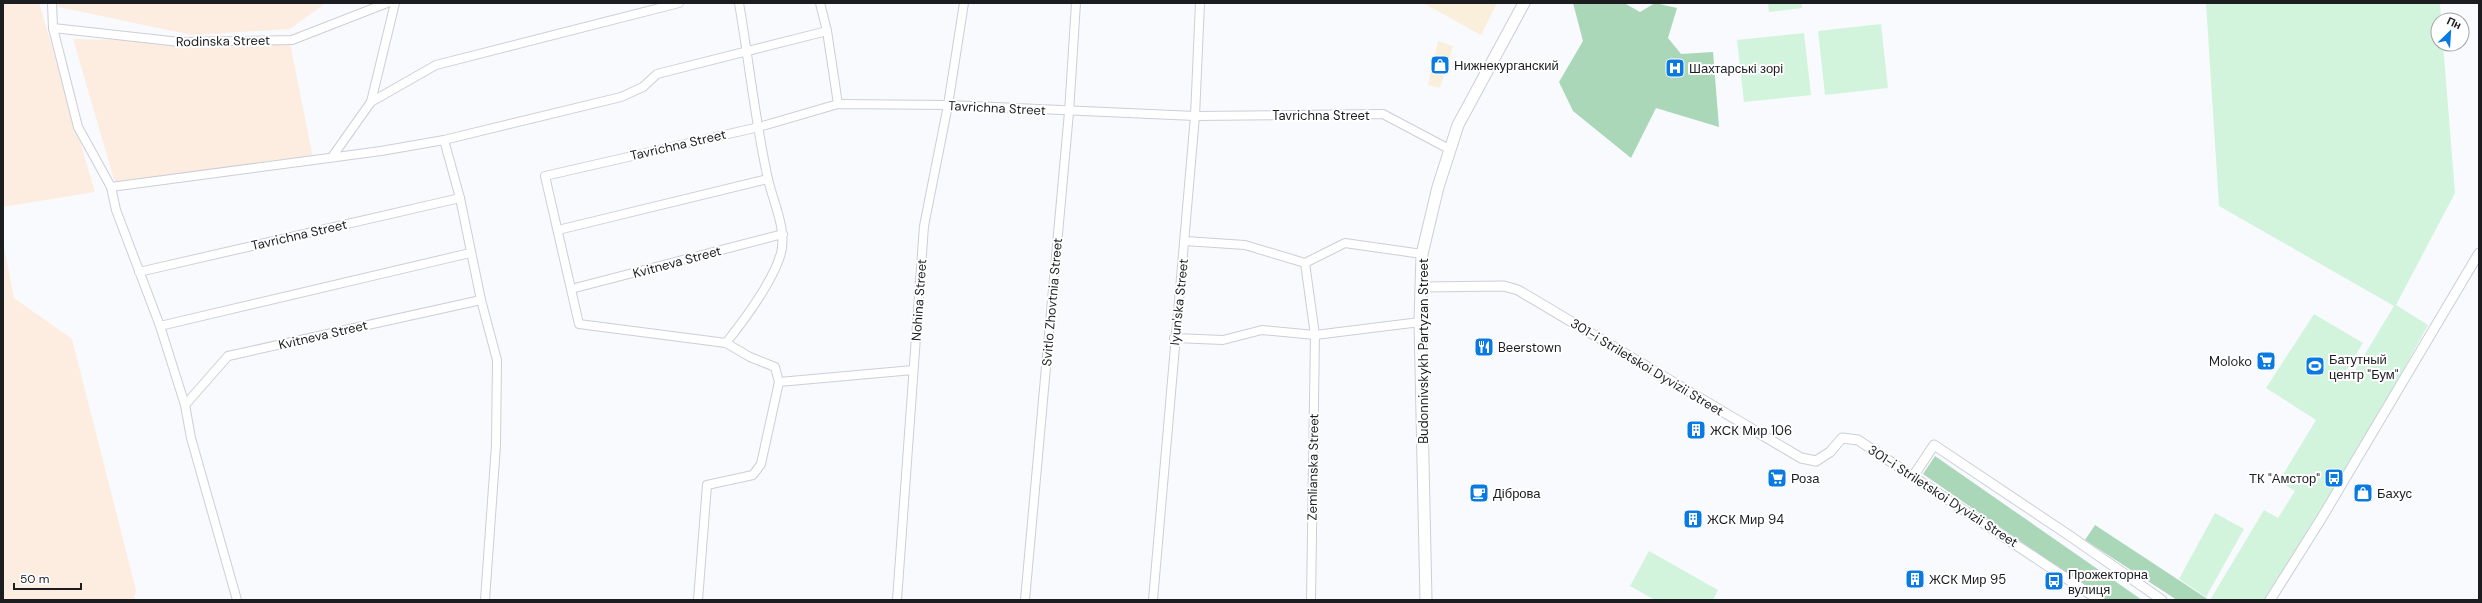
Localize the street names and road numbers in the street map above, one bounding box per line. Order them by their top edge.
street label: Rodinska Street [176,32,270,50]
street label: Tavrichna Street [948,97,1046,119]
street label: Tavrichna Street [1272,107,1370,124]
street label: Tavrichna Street [628,126,728,164]
street label: Tavrichna Street [249,216,349,254]
street label: Svitlo Zhovtnia Street [1038,237,1066,367]
street label: Kvitneva Street [631,242,723,282]
street label: Nohina Street [908,258,930,342]
street label: Iyun'ska Street [1166,258,1192,346]
street label: Budonnivskykh Partyzan Street [1415,258,1432,444]
street label: 301-i Striletskoi Dyvizii Street [1567,315,1727,419]
street label: Kvitneva Street [277,317,369,353]
street label: Zemlianska Street [1304,413,1322,521]
street label: 301-i Striletskoi Dyvizii Street [1865,441,2021,551]

